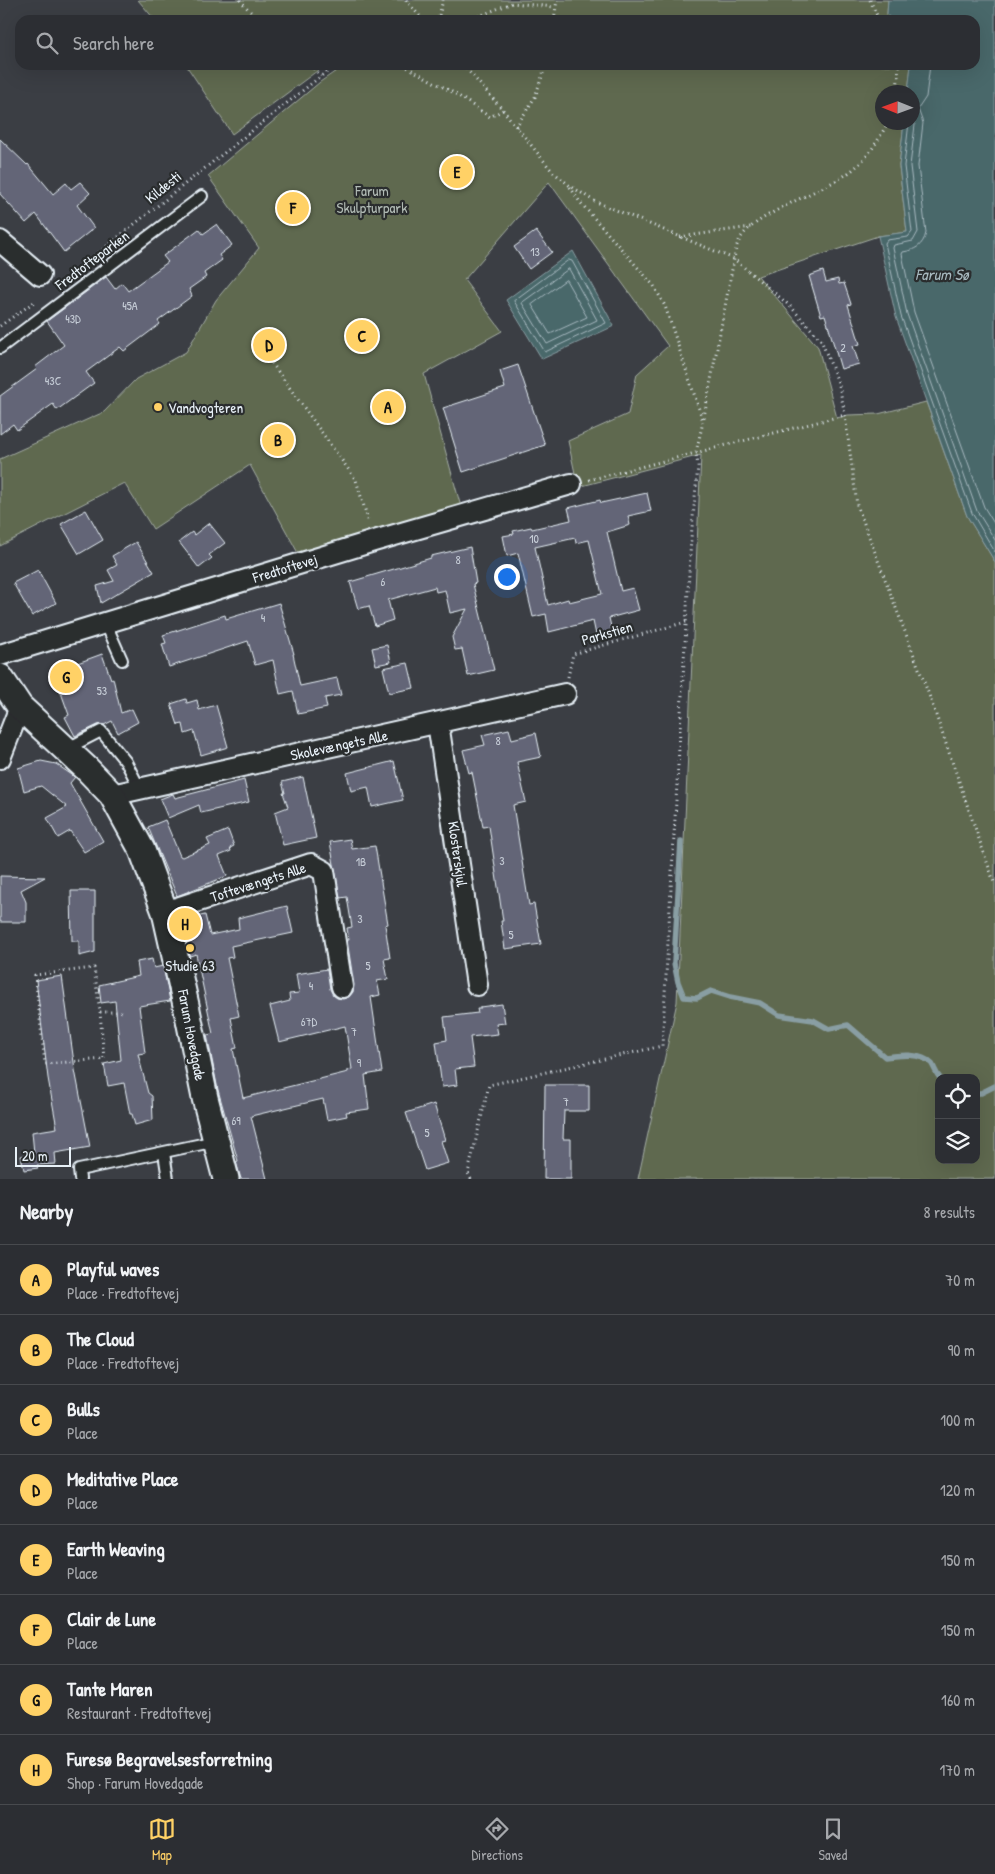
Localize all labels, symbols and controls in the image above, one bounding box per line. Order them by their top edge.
search box [15,15,980,70]
icon: search [33,29,61,57]
text: Search here [73,30,154,56]
north arrow [875,85,920,130]
pin: E [441,153,473,191]
street label: Kildesti [140,166,186,208]
park label: Farum Skulpturpark [337,180,407,218]
pin: F [277,189,309,227]
street label: Fredtofteparken [50,225,134,295]
house number: 13 [530,243,540,260]
water label: Farum Sø [915,263,970,285]
house number: 45A [122,297,138,314]
house number: 43D [65,310,81,327]
pin: C [346,317,378,355]
pin: D [253,326,285,364]
house number: 2 [840,339,846,356]
house number: 43C [45,372,62,389]
pin: A [372,388,404,426]
place label: Vandvogteren [168,397,244,418]
marker: Vandvogteren [152,401,164,413]
pin: B [262,421,294,459]
house number: 10 [529,530,539,547]
street label: Fredtoftevej [249,548,320,588]
house number: 8 [455,551,461,568]
your location [494,564,520,590]
house number: 6 [381,573,386,590]
house number: 4 [261,609,266,626]
street label: Parkstien [579,616,635,650]
pin: G [50,658,82,696]
house number: 53 [97,682,107,699]
street label: Skolevængets Alle [288,724,390,766]
house number: 8 [495,732,501,749]
street label: Klosterskjul [443,820,473,888]
house number: 3 [499,852,505,869]
house number: 1B [356,853,366,870]
street label: Toftevængets Alle [207,857,309,907]
pin: H [169,905,201,943]
house number: 3 [357,910,363,927]
house number: 5 [508,926,514,943]
marker: Studie 63 [184,942,196,954]
place label: Studie 63 [165,955,215,976]
house number: 5 [365,957,371,974]
house number: 4 [309,977,314,994]
street label: Farum Hovedgade [173,987,211,1082]
house number: 67D [301,1013,318,1030]
house number: 7 [351,1023,357,1040]
house number: 9 [357,1054,362,1071]
map controls [935,1074,980,1164]
button: locate [935,1074,980,1119]
house number: 7 [563,1093,569,1110]
house number: 69 [231,1112,241,1129]
button: layers [935,1119,980,1164]
house number: 5 [424,1124,430,1141]
scale bar [15,1144,71,1167]
text: 20 m [22,1146,48,1165]
text: Nearby [20,1197,73,1226]
text: 8 results [923,1201,975,1223]
text: Playful waves [67,1256,159,1282]
text: A [32,1269,40,1291]
text: 70 m [945,1269,975,1291]
text: Place · Fredtoftevej [67,1282,179,1304]
text: The Cloud [67,1326,134,1352]
text: B [32,1339,40,1361]
text: 90 m [947,1339,975,1361]
text: Place · Fredtoftevej [67,1352,179,1374]
text: Bulls [67,1396,100,1422]
text: C [32,1409,40,1431]
text: 100 m [940,1409,975,1431]
text: Place [67,1422,98,1444]
text: Meditative Place [67,1466,178,1492]
text: D [32,1479,40,1501]
text: 120 m [940,1479,975,1501]
text: Place [67,1492,98,1514]
text: Earth Weaving [67,1536,165,1562]
text: E [32,1549,40,1571]
text: 150 m [941,1549,975,1571]
text: Place [67,1562,98,1584]
text: Clair de Lune [67,1606,156,1632]
text: F [33,1619,39,1641]
text: 150 m [941,1619,975,1641]
text: Place [67,1632,98,1654]
text: Tante Maren [67,1676,153,1702]
text: G [32,1689,40,1711]
text: 160 m [941,1689,975,1711]
text: Restaurant · Fredtoftevej [67,1702,212,1724]
text: Furesø Begravelsesforretning [67,1746,272,1772]
text: H [32,1759,40,1781]
text: 170 m [940,1759,975,1781]
text: Shop · Farum Hovedgade [67,1772,203,1794]
tab: Map [148,1815,176,1864]
tab: Directions [471,1815,523,1864]
tab: Saved [819,1815,847,1864]

